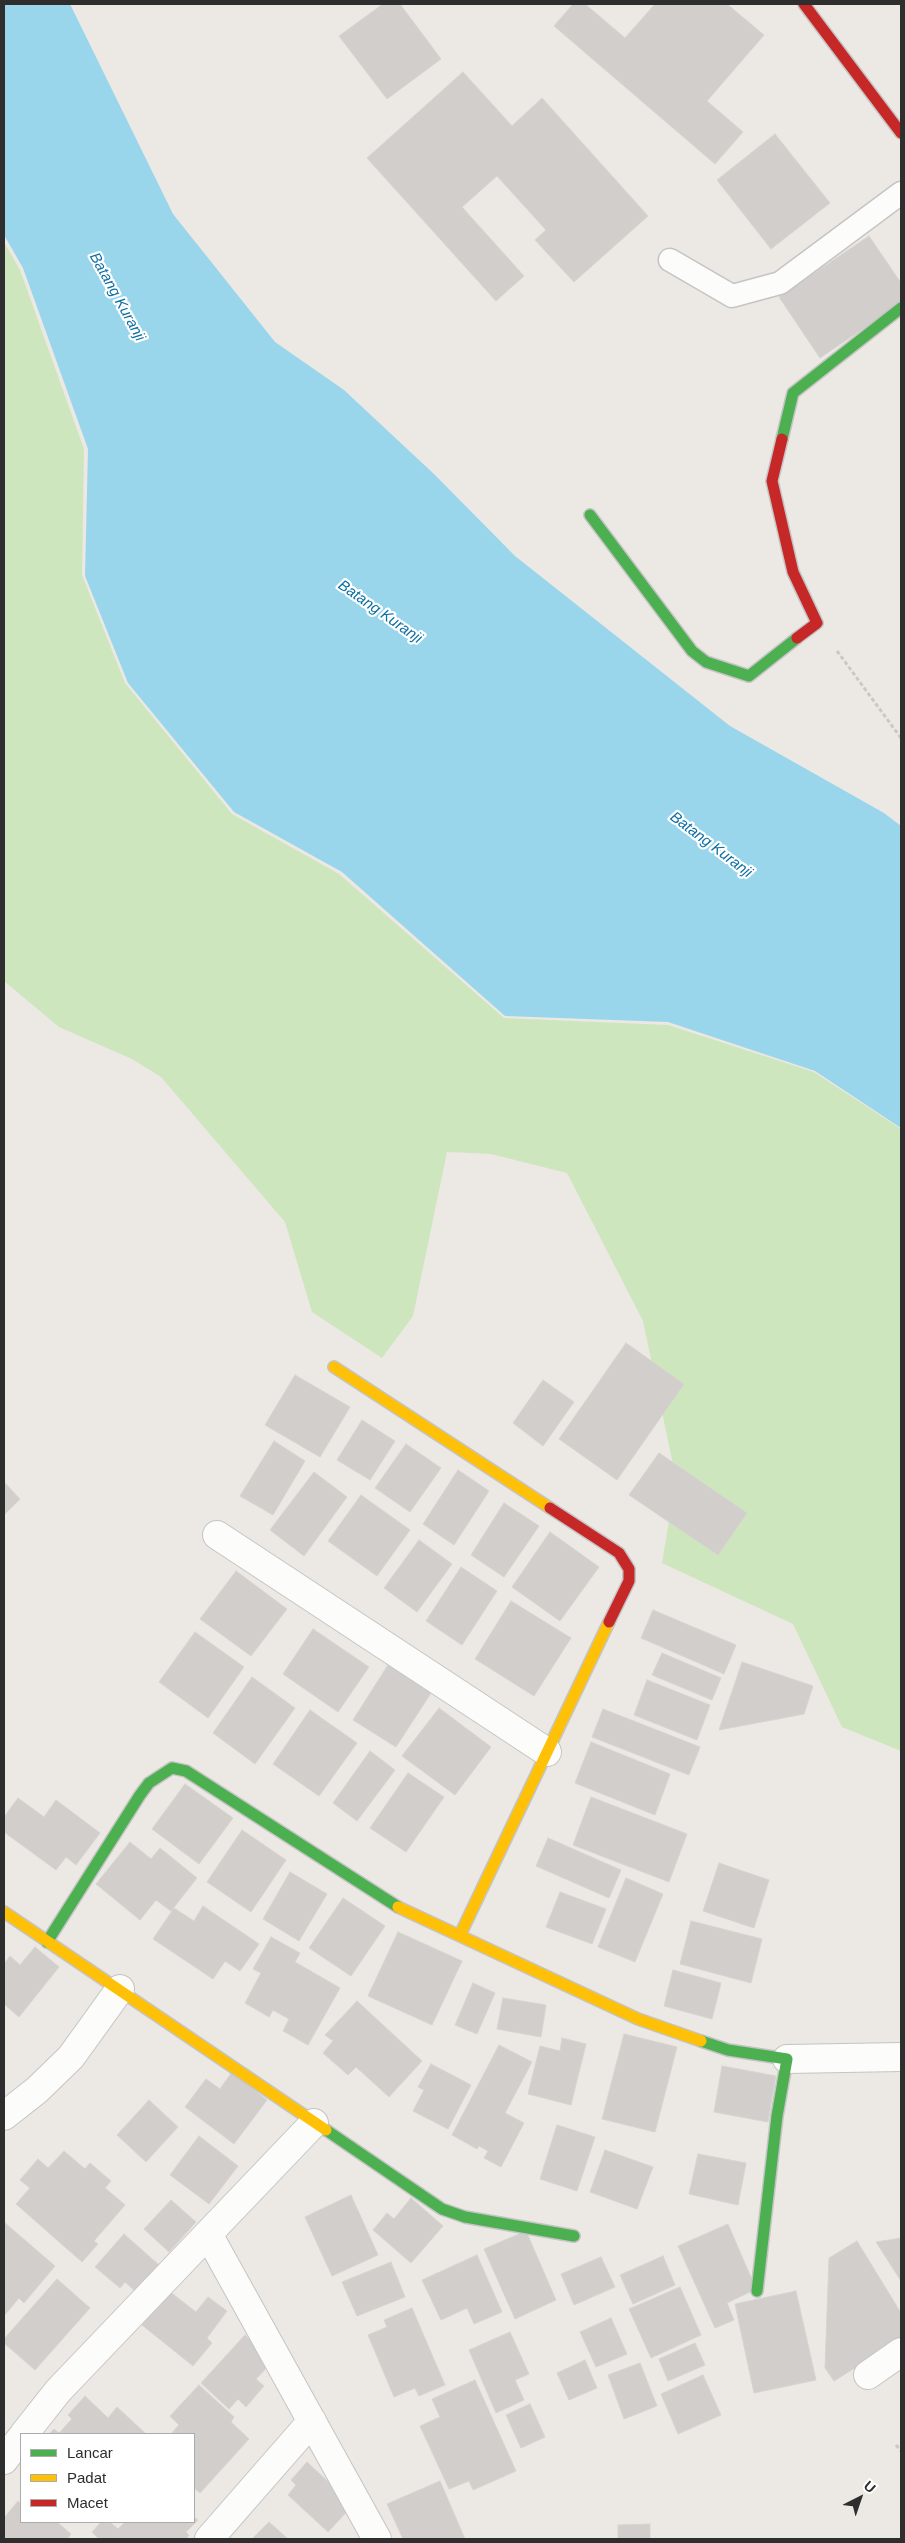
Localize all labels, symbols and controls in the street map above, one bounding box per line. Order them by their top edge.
water label: Batang Kuranji [85,250,149,344]
water label: Batang Kuranji [335,576,425,648]
water label: Batang Kuranji [666,808,756,882]
legend [20,2433,195,2523]
text: Lancar [67,2444,113,2461]
text: Padat [67,2469,106,2486]
north arrow [835,2473,885,2523]
text: U [861,2477,879,2496]
text: Macet [67,2494,108,2511]

